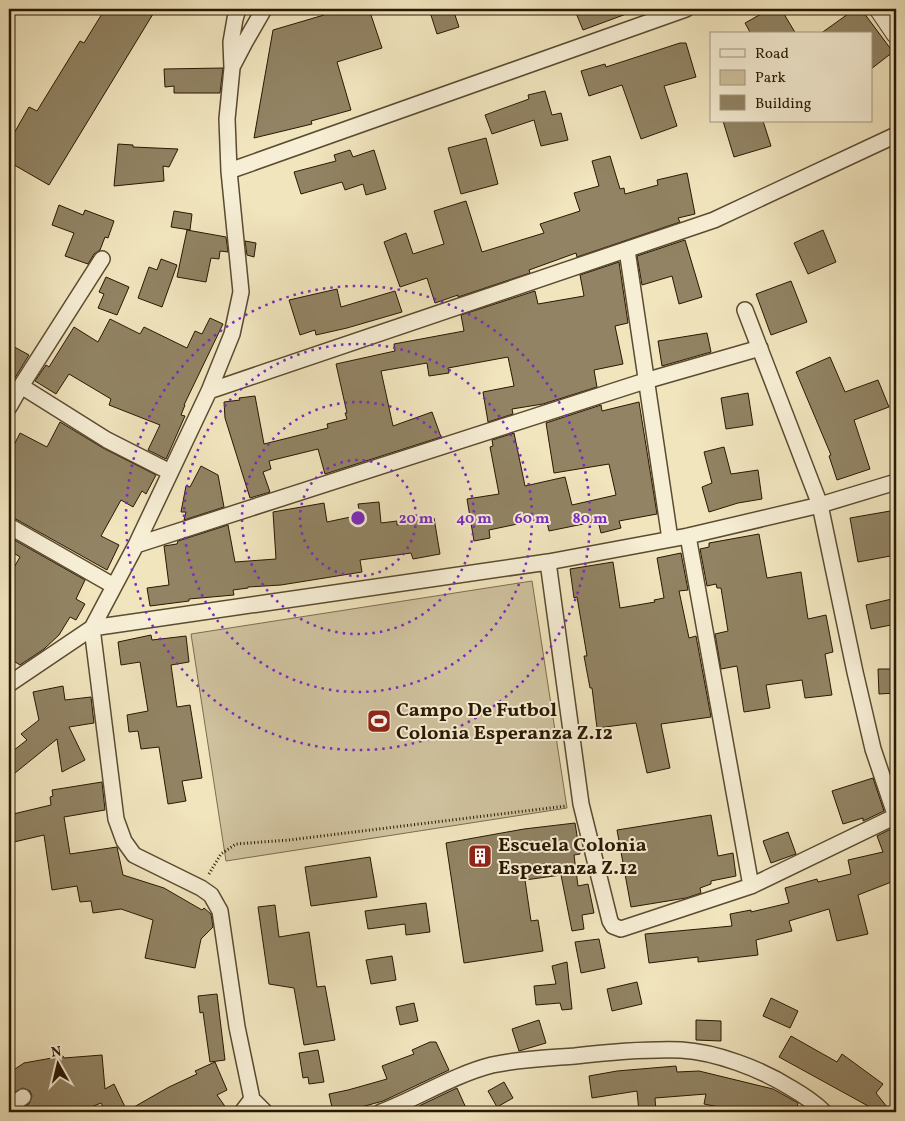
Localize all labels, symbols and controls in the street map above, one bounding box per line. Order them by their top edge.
legend [710,32,872,122]
text: Road [755,44,789,65]
text: Park [755,68,786,89]
text: Building [755,94,812,115]
centre of rings [349,509,367,527]
text: 20 m [399,509,434,530]
text: 40 m [456,509,492,530]
text: 60 m [515,509,550,530]
text: 80 m [573,509,608,530]
place label: Campo De Futbol Colonia Esperanza Z.12 [396,697,613,748]
sports icon: Campo De Futbol Colonia Esperanza Z.12 [366,708,392,734]
place label: Escuela Colonia Esperanza Z.12 [498,832,647,883]
building icon: Escuela Colonia Esperanza Z.12 [467,843,493,869]
north arrow [32,1038,82,1088]
text: N [50,1042,63,1063]

